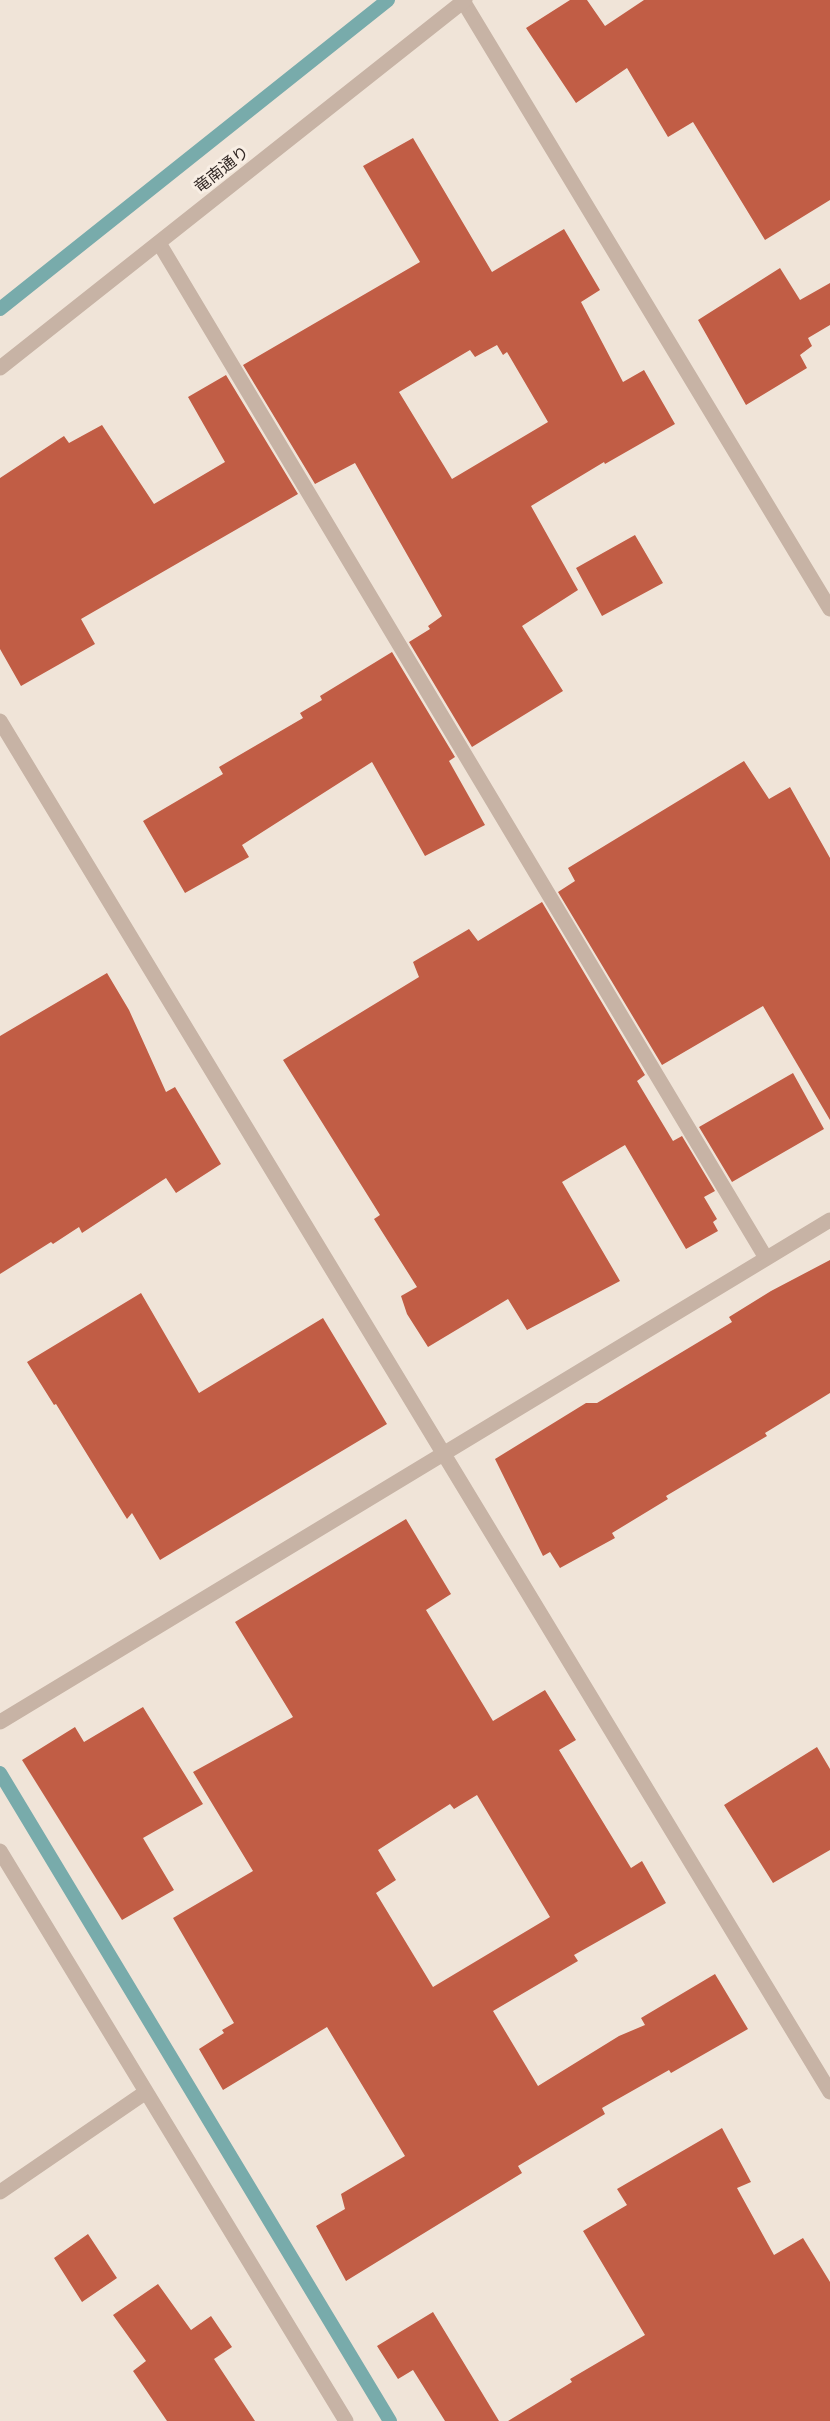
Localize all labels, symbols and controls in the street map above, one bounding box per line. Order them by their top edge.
street label: 竜南通り [191,143,253,197]

